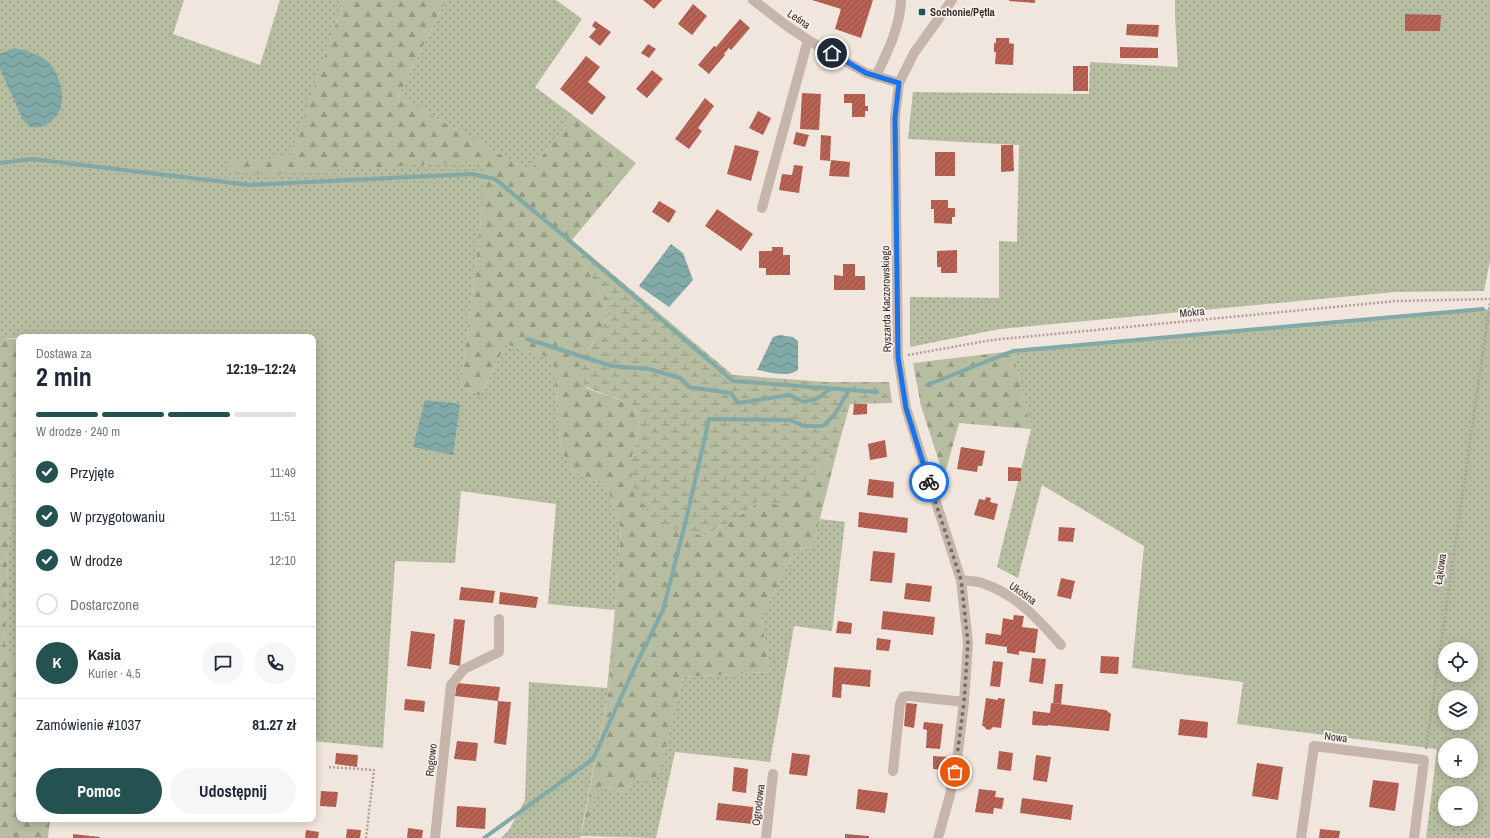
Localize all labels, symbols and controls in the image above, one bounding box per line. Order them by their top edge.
place label: Sochonie/Pętla [930,5,995,19]
street label: Leśna [785,6,813,32]
marker: Sochonie/Pętla [917,7,927,17]
pin [815,36,849,70]
icon: home [821,42,843,64]
street label: Ryszarda Kaczorowskiego [878,245,894,353]
street label: Mokra [1179,304,1205,320]
text: Dostawa za [36,345,92,362]
text: 12:19–12:24 [226,358,296,379]
text: 2 min [36,359,92,394]
text: W drodze · 240 m [36,423,120,440]
icon: check [36,461,58,483]
text: Przyjęte [70,462,114,483]
courier [909,462,949,502]
text: 11:49 [270,464,296,481]
icon: bike [918,471,940,493]
icon: check [36,505,58,527]
text: W przygotowaniu [70,506,165,527]
text: 11:51 [270,508,296,525]
icon: check [36,549,58,571]
text: W drodze [70,550,123,571]
text: 12:10 [269,552,296,569]
street label: Łąkowa [1431,553,1449,585]
street label: Ukośna [1006,578,1040,608]
text: Dostarczone [70,594,139,615]
button: chat [202,642,244,684]
button: phone [254,642,296,684]
map controls [1438,642,1478,826]
button: locate [1438,642,1478,682]
text: Kasia [88,644,121,665]
text: K [53,652,61,673]
text: Kurier · 4.5 [88,665,141,682]
button: layers [1438,690,1478,730]
text: Zamówienie #1037 [36,714,141,735]
text: 81.27 zł [252,714,296,735]
street label: Nowa [1324,729,1348,745]
button: + [1438,738,1478,778]
street label: Rogowo [422,743,440,777]
pin [938,755,972,789]
icon: bag [944,761,966,783]
button: Pomoc [36,768,162,814]
button: Udostępnij [170,768,296,814]
street label: Ogrodowa [749,783,767,827]
button: − [1438,786,1478,826]

